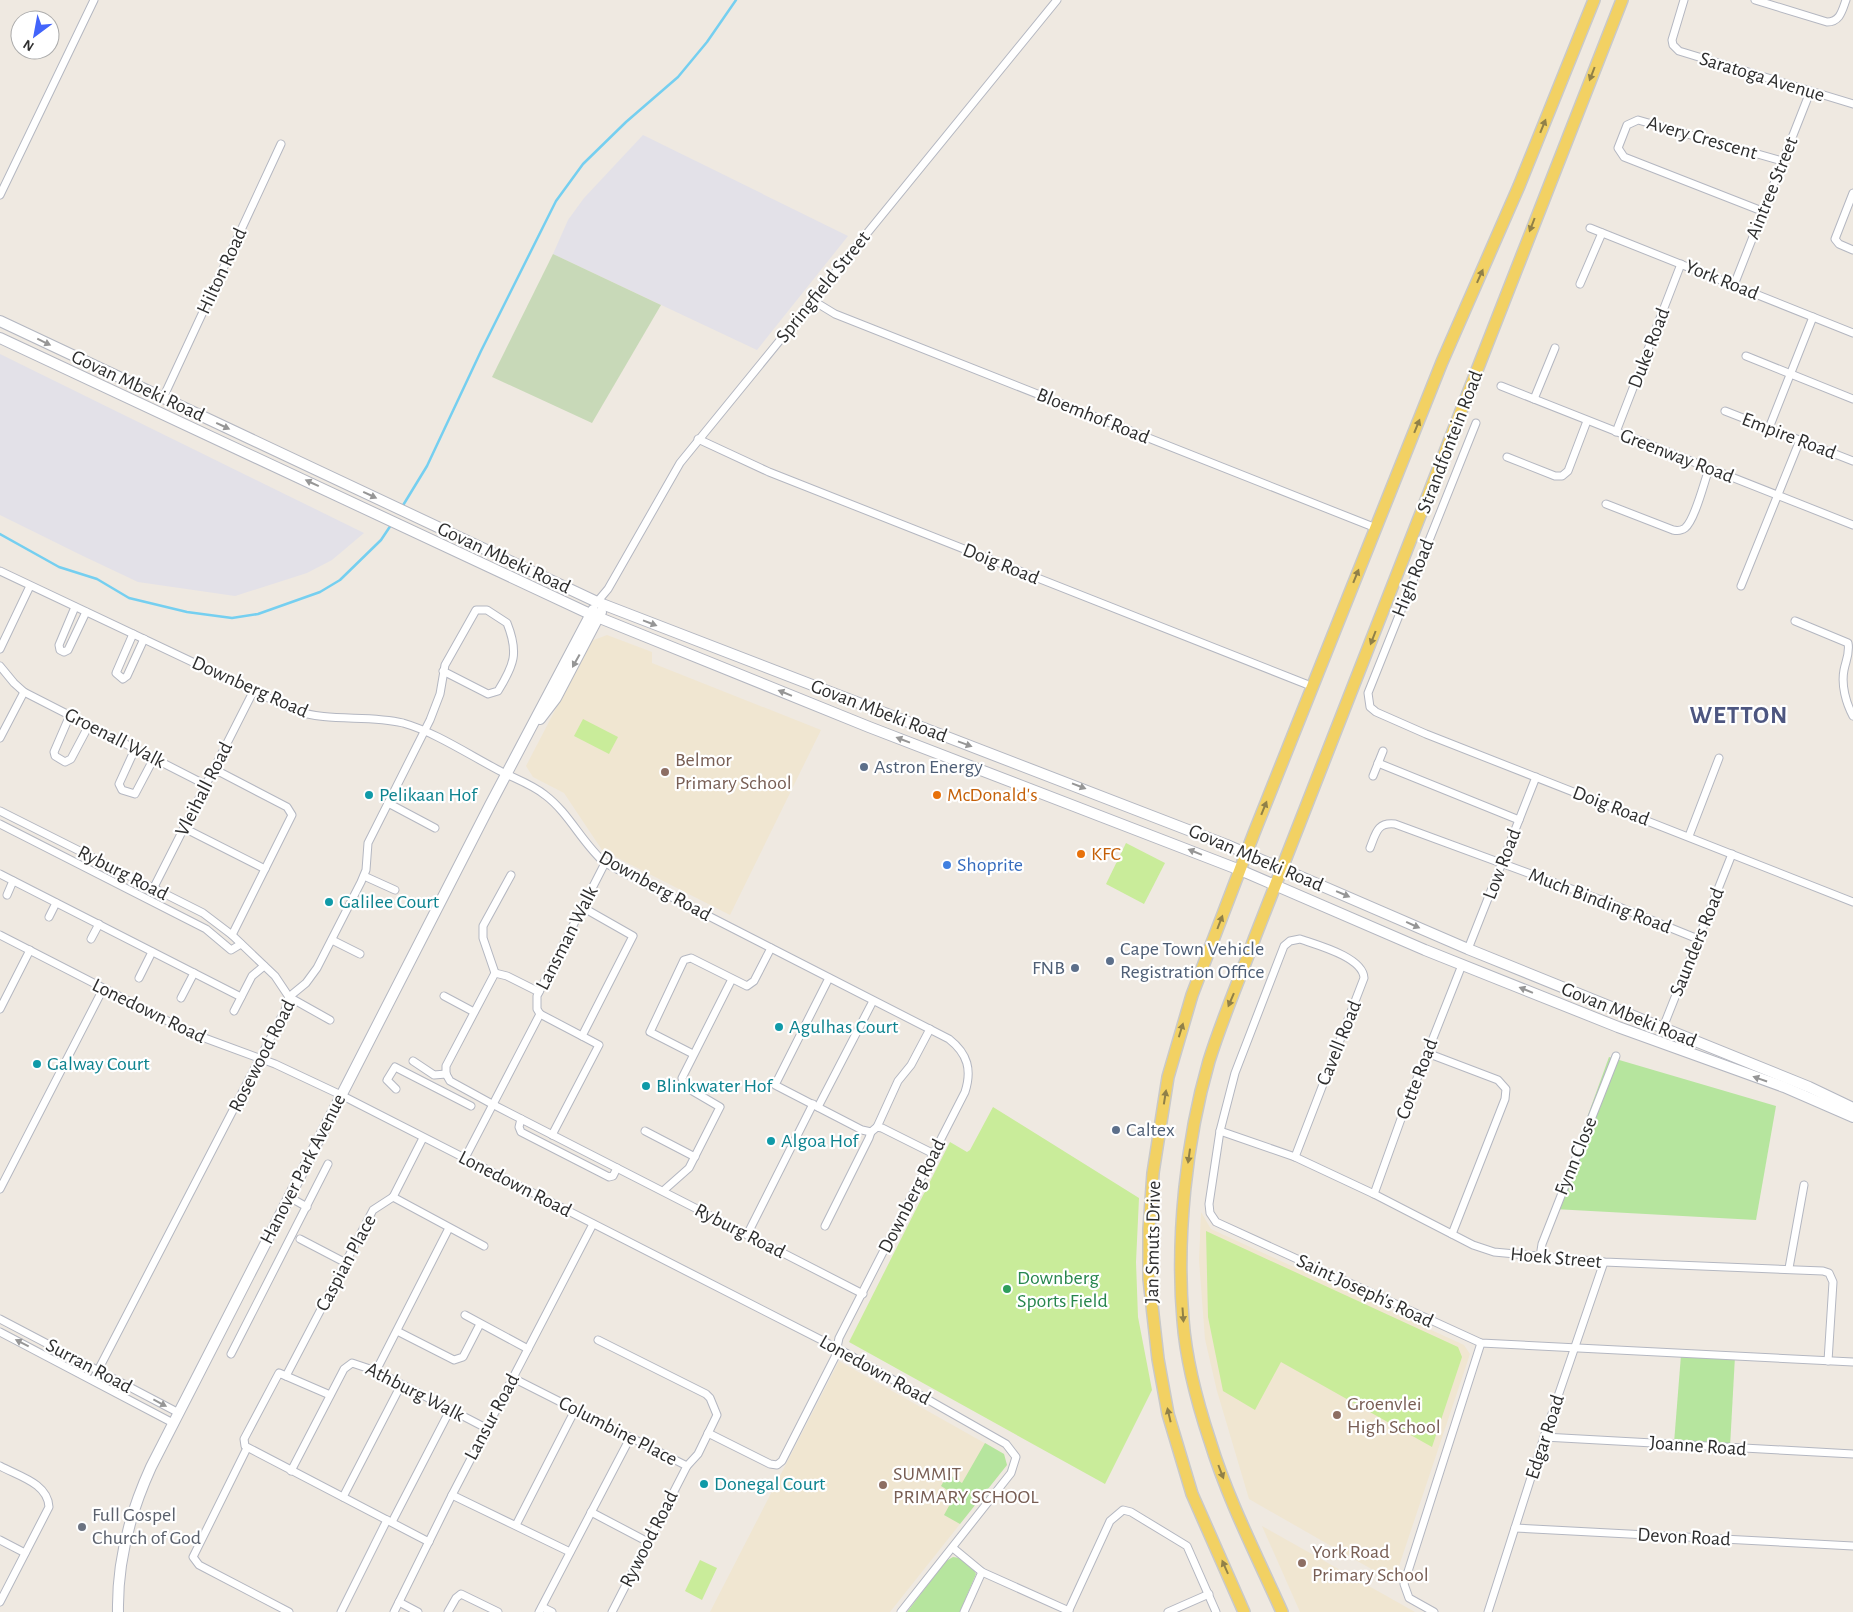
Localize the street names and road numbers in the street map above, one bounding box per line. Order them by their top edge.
street label: Saratoga Avenue [1697,48,1827,106]
street label: Avery Crescent [1645,113,1760,163]
street label: Aintree Street [1742,133,1802,242]
street label: Hilton Road [193,225,251,317]
street label: Springfield Street [772,227,874,346]
street label: York Road [1682,256,1762,304]
street label: Duke Road [1625,305,1673,391]
street label: Govan Mbeki Road [68,346,208,426]
street label: Strandfontein Road [1414,368,1486,516]
street label: Bloemhof Road [1034,384,1152,448]
street label: Empire Road [1739,409,1839,463]
street label: Greenway Road [1617,425,1737,487]
street label: Govan Mbeki Road [434,518,574,598]
street label: High Road [1388,536,1438,620]
street label: Doig Road [960,540,1042,588]
street label: Downberg Road [189,652,311,722]
street label: Govan Mbeki Road [808,676,950,746]
street label: Groenall Walk [61,704,169,772]
street label: Vleihall Road [172,739,236,839]
street label: Doig Road [1570,782,1652,830]
street label: Govan Mbeki Road [1186,821,1326,895]
street label: Low Road [1479,826,1525,902]
street label: Ryburg Road [74,842,172,904]
street label: Downberg Road [595,847,715,925]
street label: Much Binding Road [1526,865,1674,937]
street label: Lansman Walk [532,883,602,993]
street label: Saunders Road [1666,885,1728,999]
street label: Lonedown Road [89,975,209,1047]
street label: Govan Mbeki Road [1558,979,1700,1051]
street label: Rosewood Road [225,997,299,1115]
street label: Cavell Road [1313,998,1365,1088]
street label: Cotte Road [1393,1036,1441,1122]
street label: Hanover Park Avenue [257,1091,349,1247]
street label: Fynn Close [1551,1114,1601,1198]
street label: Downberg Road [875,1136,949,1256]
street label: Lonedown Road [455,1147,575,1221]
street label: Jan Smuts Drive [1142,1181,1164,1303]
street label: Ryburg Road [691,1200,789,1262]
street label: Caspian Place [312,1211,380,1315]
street label: Hoek Street [1509,1244,1603,1272]
street label: Saint Joseph's Road [1293,1251,1437,1331]
street label: Lonedown Road [816,1331,934,1409]
street label: Surran Road [43,1335,135,1397]
street label: Athburg Walk [362,1359,468,1425]
street label: Lansur Road [461,1371,523,1463]
street label: Edgar Road [1522,1392,1568,1482]
street label: Columbine Place [555,1393,681,1469]
street label: Joanne Road [1649,1433,1747,1459]
street label: Rywood Road [616,1487,682,1591]
street label: Devon Road [1637,1525,1731,1549]

